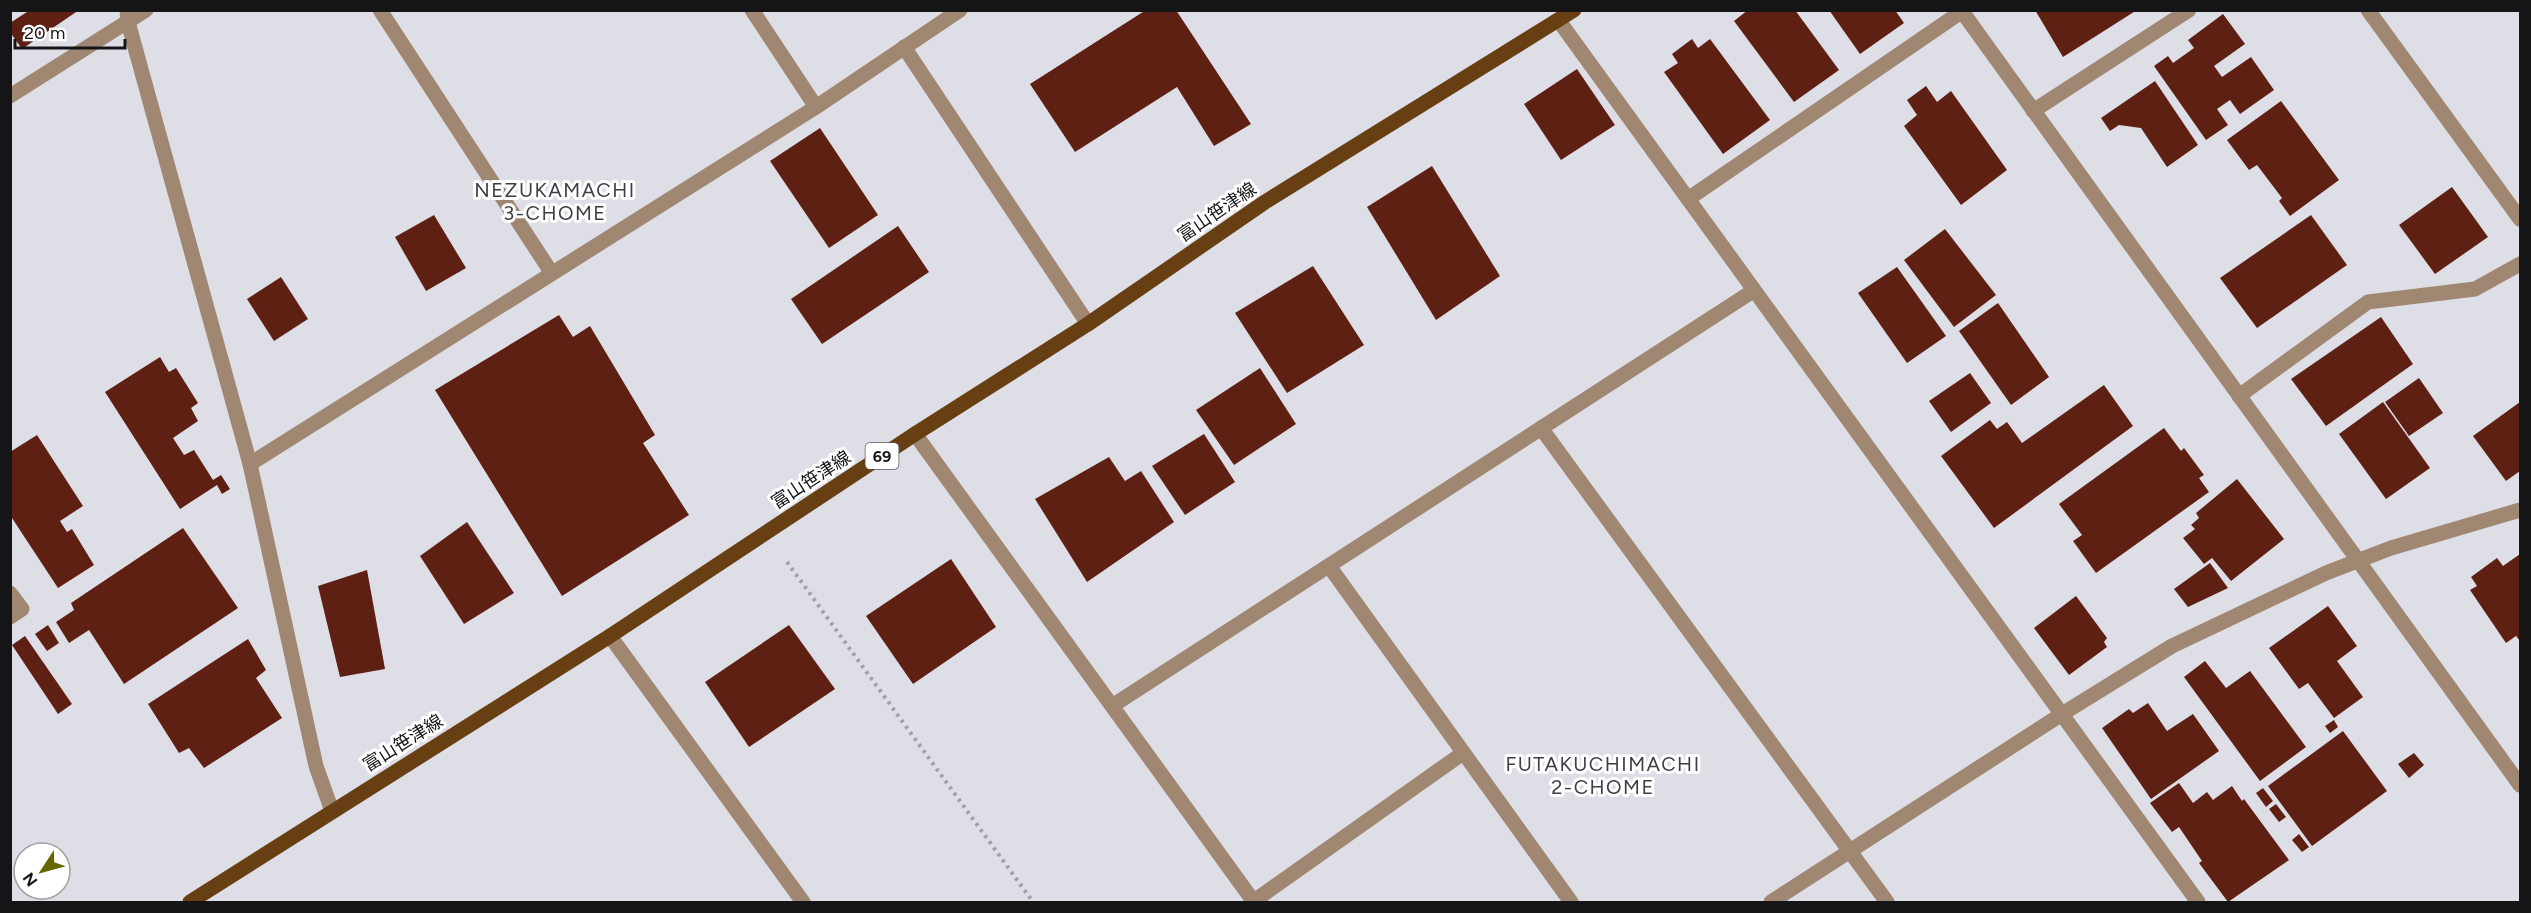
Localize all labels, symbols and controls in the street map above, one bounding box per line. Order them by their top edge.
scale bar [15,12,124,50]
text: 20 m [24,22,65,44]
district label: NEZUKAMACHI 3-CHOME [474,178,636,225]
street label: 富山笹津線 [1174,178,1260,246]
road number: 69 [866,443,898,469]
street label: 富山笹津線 [767,446,855,514]
street label: 富山笹津線 [359,710,447,776]
district label: FUTAKUCHIMACHI 2-CHOME [1505,752,1701,799]
north arrow [12,841,72,901]
text: N [19,869,42,890]

